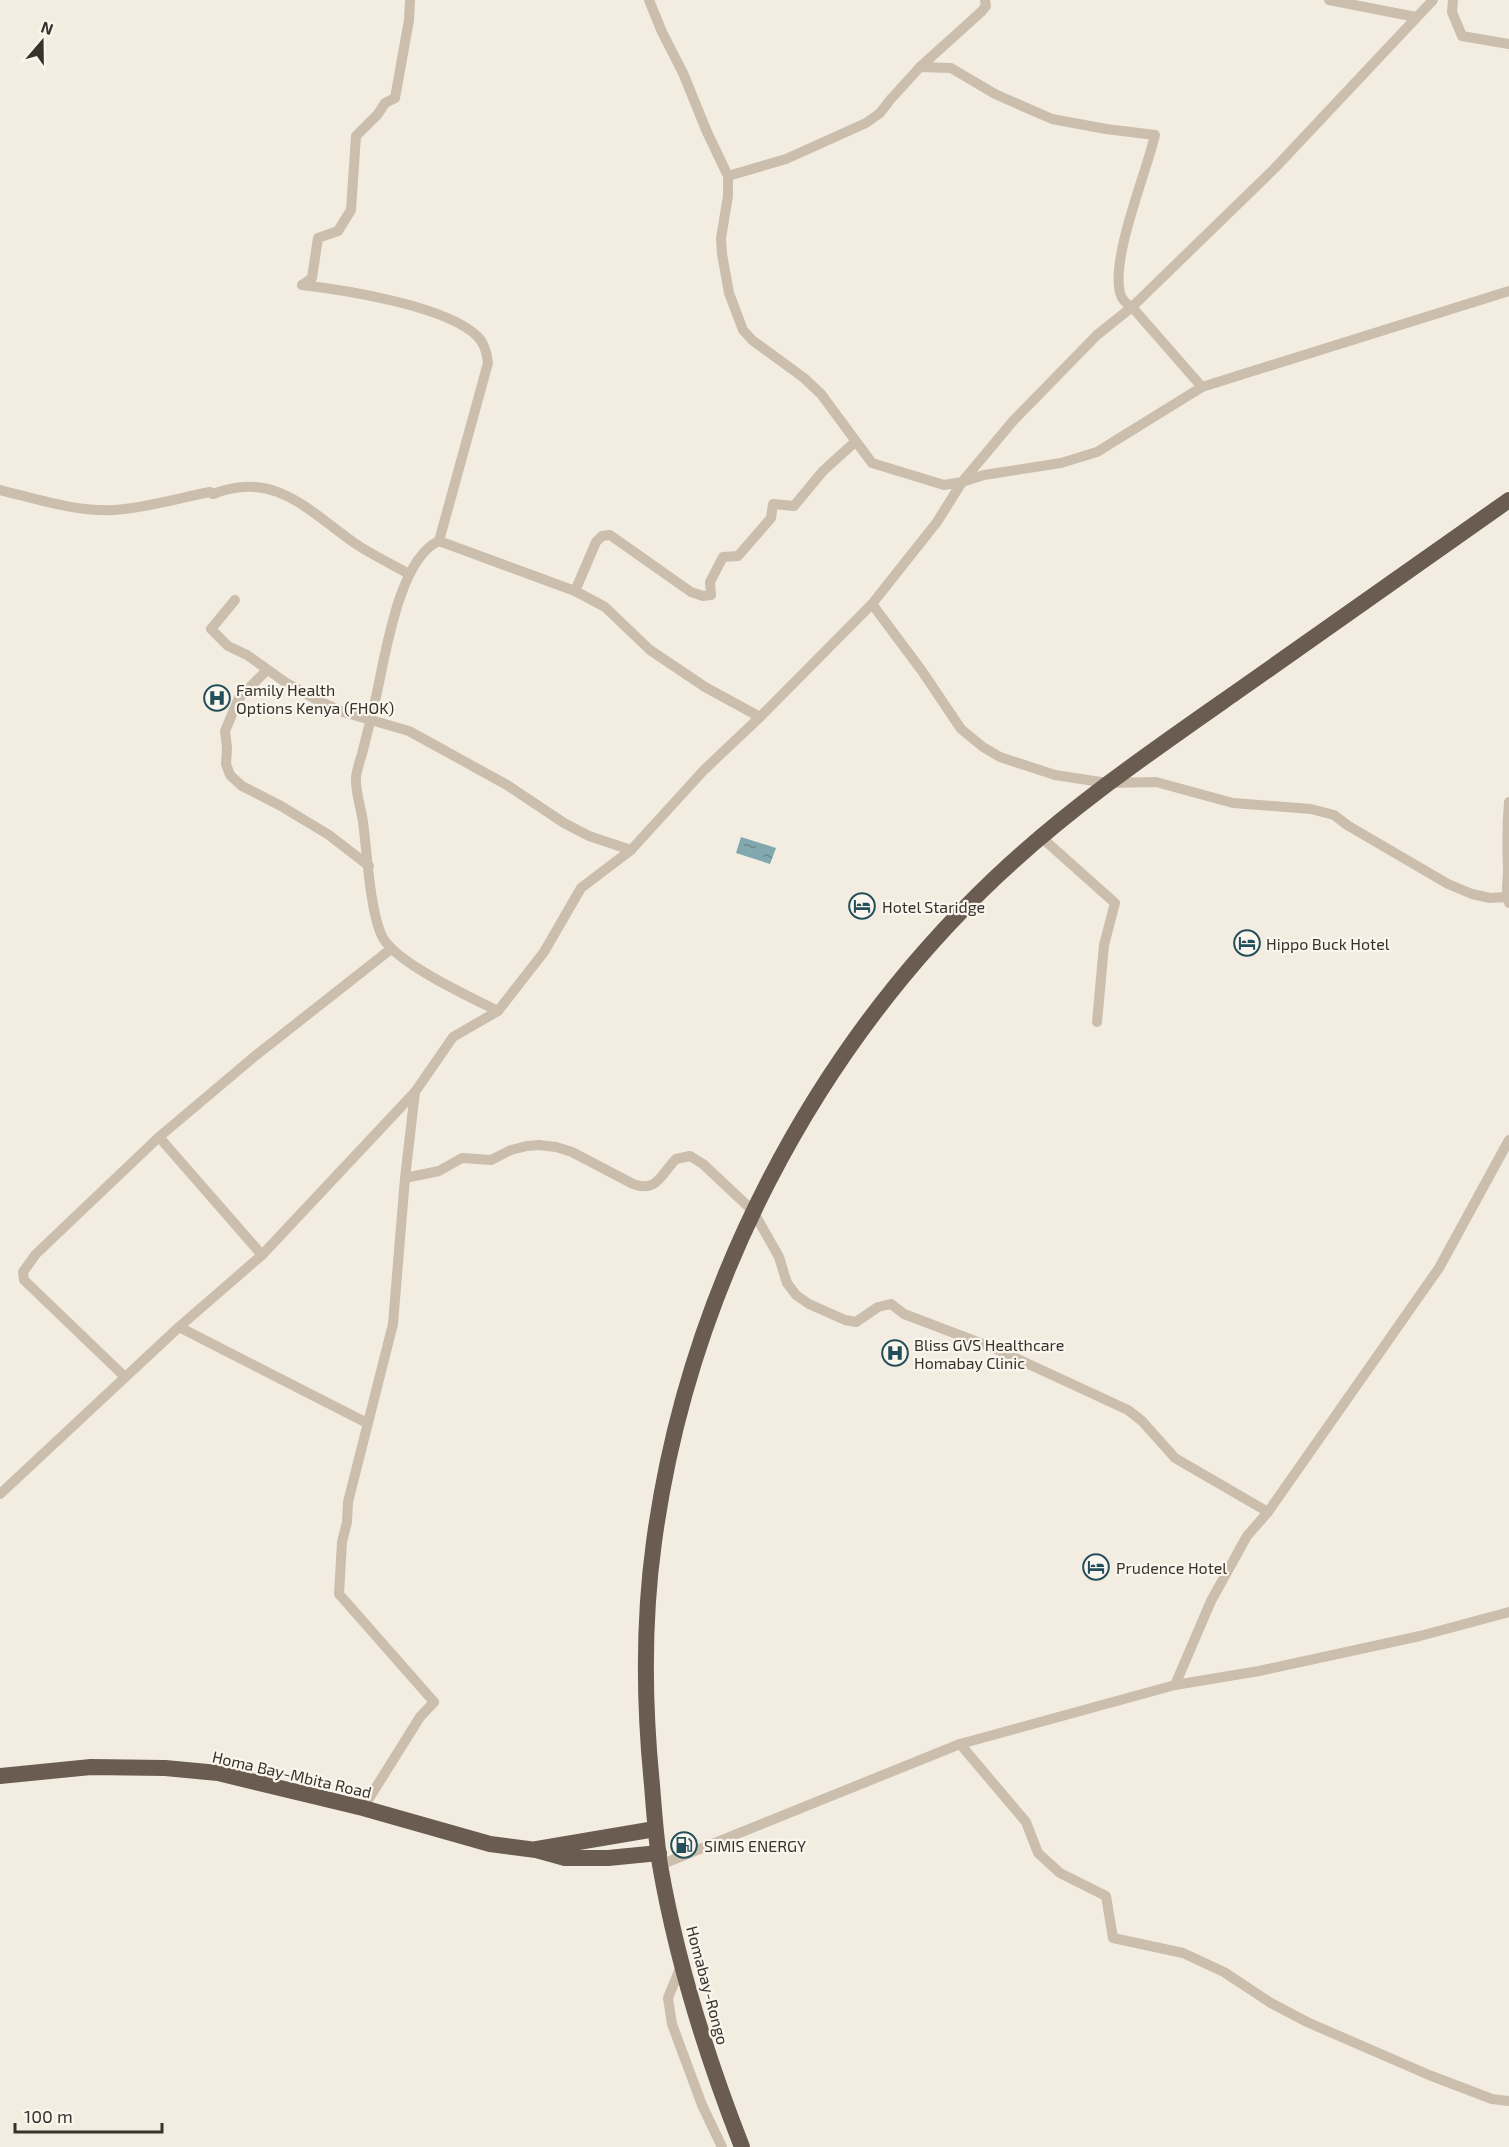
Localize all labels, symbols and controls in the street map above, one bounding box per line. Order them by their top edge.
north arrow [12,12,72,72]
text: N [39,17,56,38]
place label: Family Health Options Kenya (FHOK) [236,680,394,717]
hospital icon: Family Health Options Kenya (FHOK) [202,683,232,713]
hotel icon: Hotel Staridge [847,891,877,921]
place label: Hotel Staridge [882,897,985,916]
hotel icon: Hippo Buck Hotel [1232,928,1262,958]
place label: Hippo Buck Hotel [1266,934,1390,953]
place label: Bliss GVS Healthcare Homabay Clinic [914,1335,1064,1372]
hospital icon: Bliss GVS Healthcare Homabay Clinic [880,1338,910,1368]
hotel icon: Prudence Hotel [1081,1552,1111,1582]
place label: Prudence Hotel [1116,1558,1227,1577]
street label: Homa Bay-Mbita Road [210,1746,374,1802]
fuel station icon: SIMIS ENERGY [669,1830,699,1860]
place label: SIMIS ENERGY [704,1836,806,1855]
street label: Homabay-Rongo [683,1923,733,2047]
scale bar [15,2096,162,2134]
text: 100 m [24,2105,73,2127]

